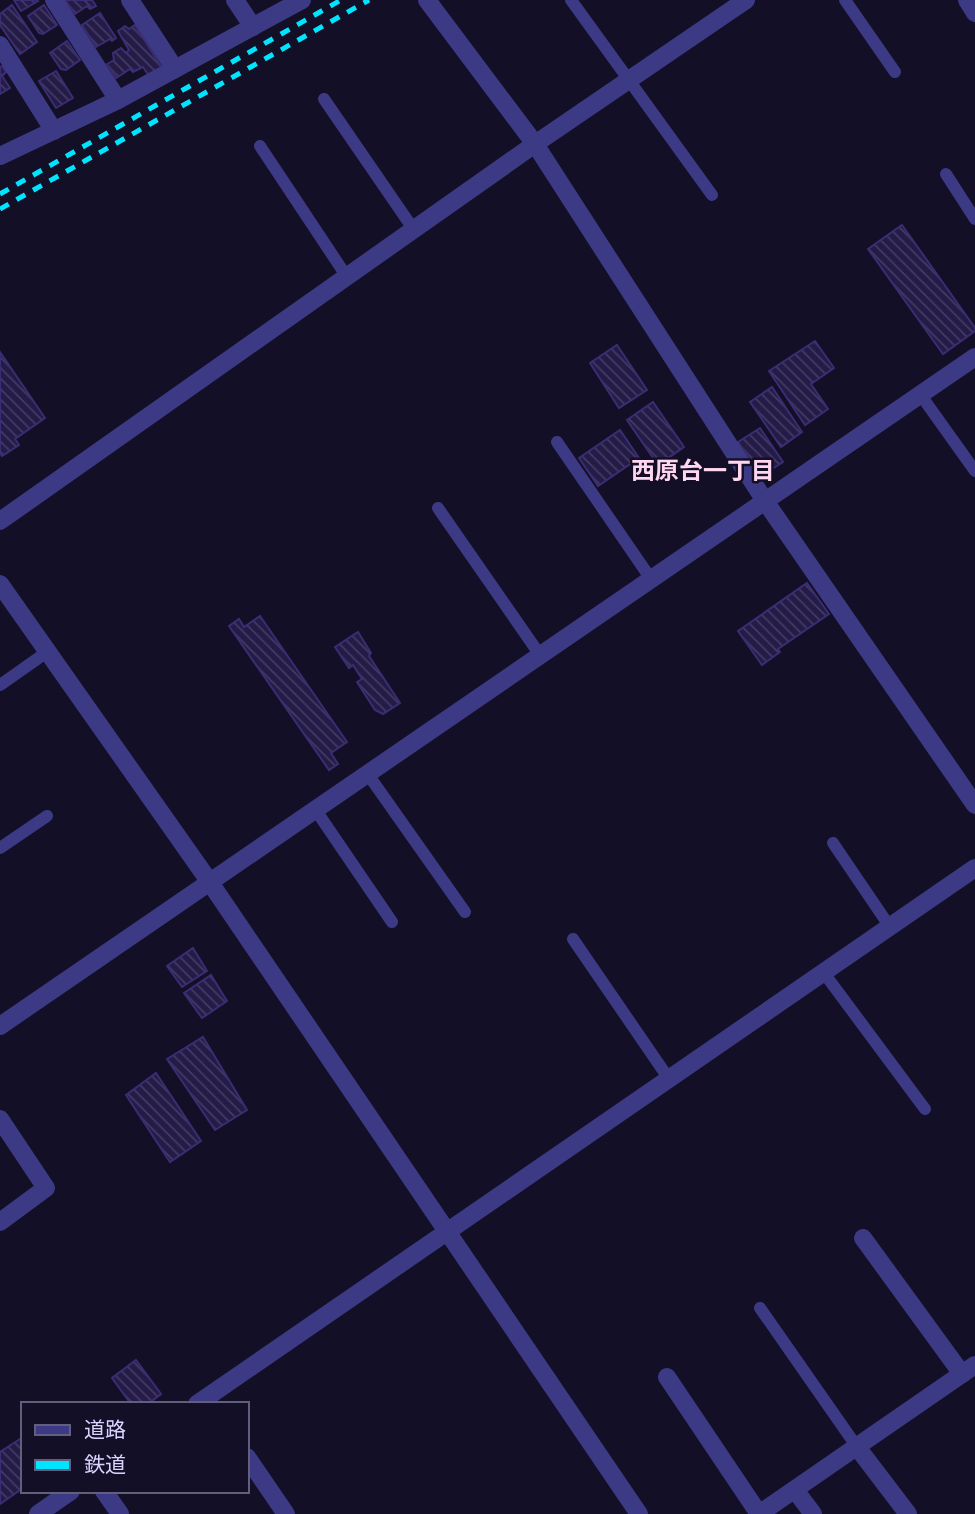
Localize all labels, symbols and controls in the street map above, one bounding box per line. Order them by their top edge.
district label: 西原台一丁目 [631,458,775,488]
legend [21,1402,248,1493]
text: 道路 [84,1418,126,1445]
text: 鉄道 [84,1453,126,1480]

